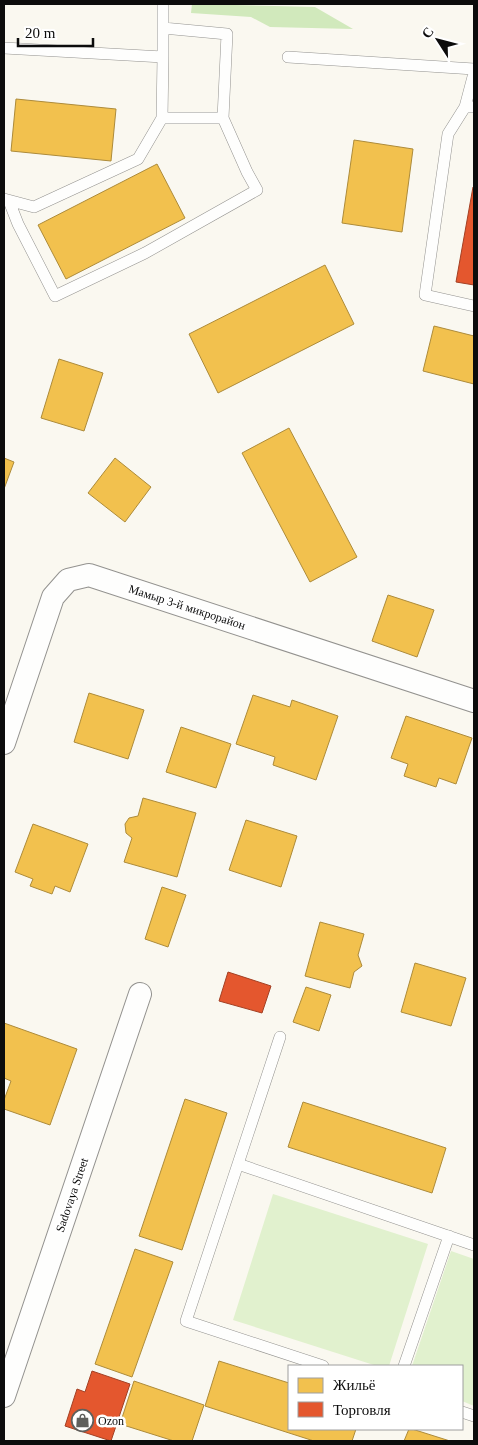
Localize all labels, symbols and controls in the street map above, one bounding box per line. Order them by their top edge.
scale bar [18,15,92,47]
north arrow [413,15,463,65]
text: С [419,24,437,41]
text: 20 m [25,25,56,41]
street label: Мамыр 3-й микрорайон [127,581,248,633]
street label: Sadovaya Street [53,1155,91,1234]
legend [288,1365,463,1430]
text: Жильё [333,1377,376,1393]
text: Торговля [333,1402,391,1418]
shop icon: Ozon [70,1409,94,1433]
place label: Ozon [98,1414,124,1428]

